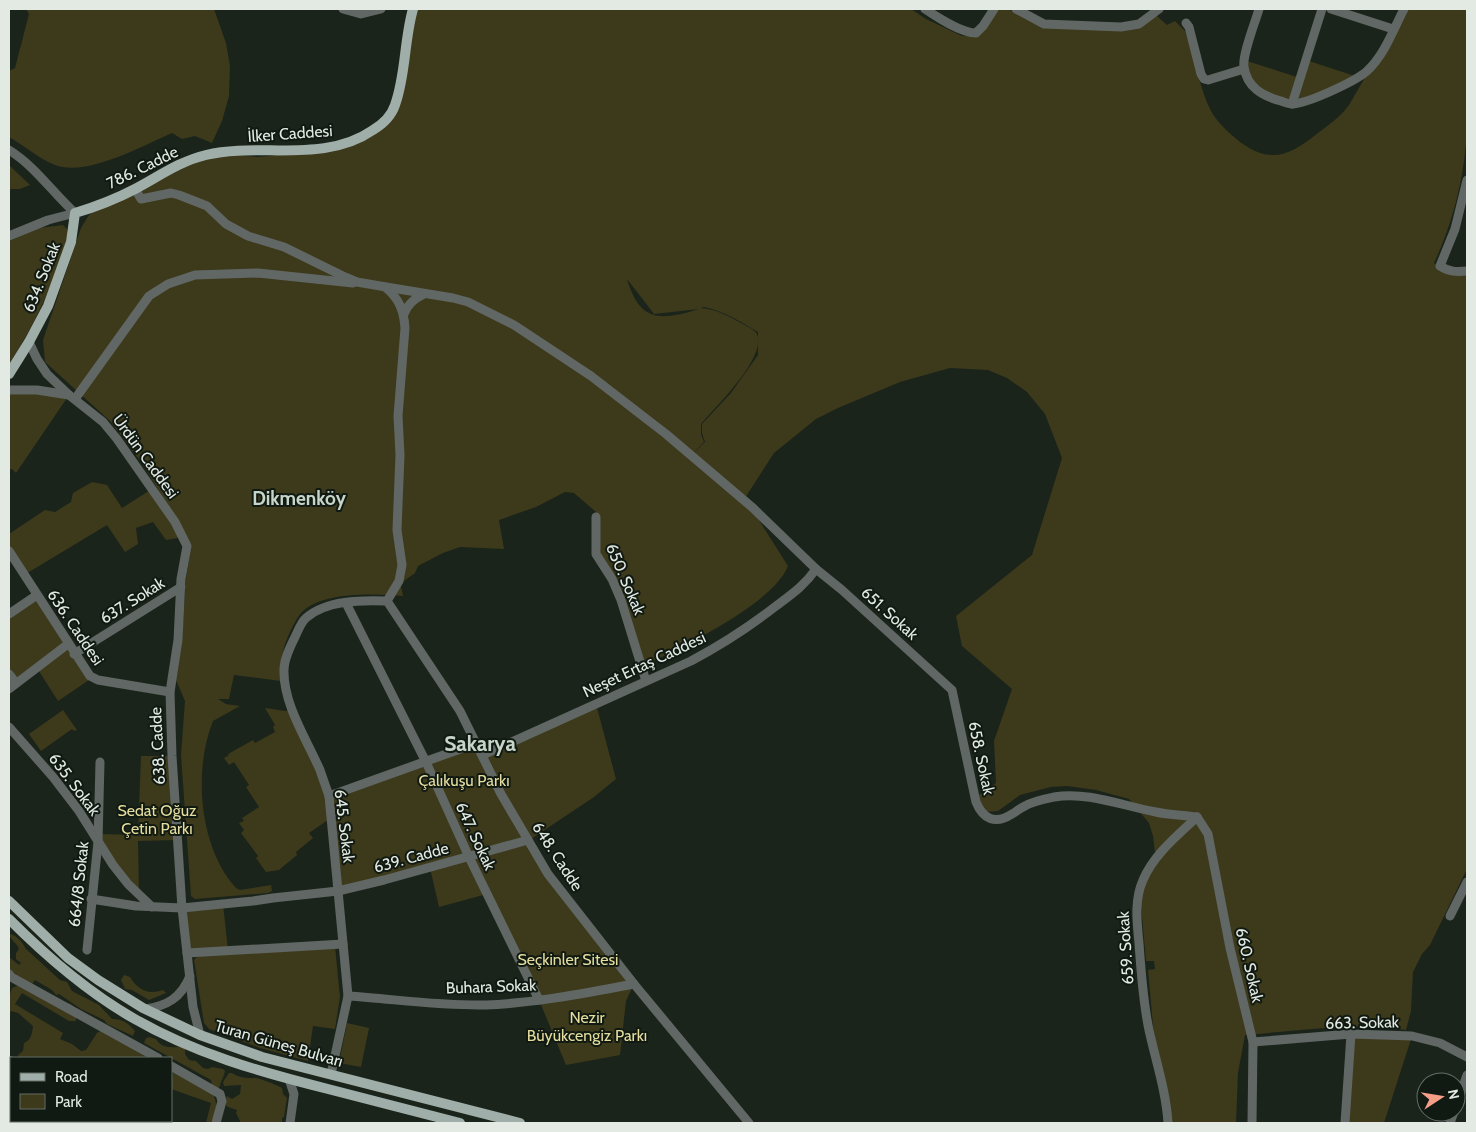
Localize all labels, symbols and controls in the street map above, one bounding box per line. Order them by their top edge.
street label: İlker Caddesi [247,121,333,146]
street label: 786. Cadde [103,142,181,193]
street label: 634. Sokak [19,239,64,315]
street label: Ürdün Caddesi [109,410,183,502]
district label: Dikmenköy [252,487,347,510]
street label: 650. Sokak [602,541,649,618]
street label: 637. Sokak [97,573,169,628]
street label: 651. Sokak [857,583,923,644]
street label: 636. Caddesi [43,586,108,669]
street label: Neşet Ertaş Caddesi [580,628,709,701]
street label: 638. Cadde [146,707,169,785]
street label: 658. Sokak [964,720,999,797]
district label: Sakarya [444,731,516,756]
street label: 635. Sokak [45,749,105,820]
park label: Çalıkuşu Parkı [418,771,510,790]
street label: 645. Sokak [331,788,359,865]
street label: 647. Sokak [452,799,500,874]
park label: Sedat Oğuz Çetin Parkı [117,801,197,838]
street label: 648. Cadde [528,818,587,894]
street label: 639. Cadde [372,838,451,877]
street label: 664/8 Sokak [65,839,93,928]
street label: 659. Sokak [1113,910,1138,985]
street label: 660. Sokak [1232,926,1268,1005]
park label: Seçkinler Sitesi [517,950,619,969]
street label: Buhara Sokak [445,975,537,998]
park label: Nezir Büyükcengiz Parkı [527,1008,647,1045]
street label: 663. Sokak [1325,1012,1400,1033]
street label: Turan Güneş Bulvarı [213,1016,345,1071]
legend [10,1057,172,1122]
text: Road [55,1068,88,1086]
north arrow [1416,1072,1466,1122]
text: N [1444,1088,1464,1101]
text: Park [55,1093,82,1111]

